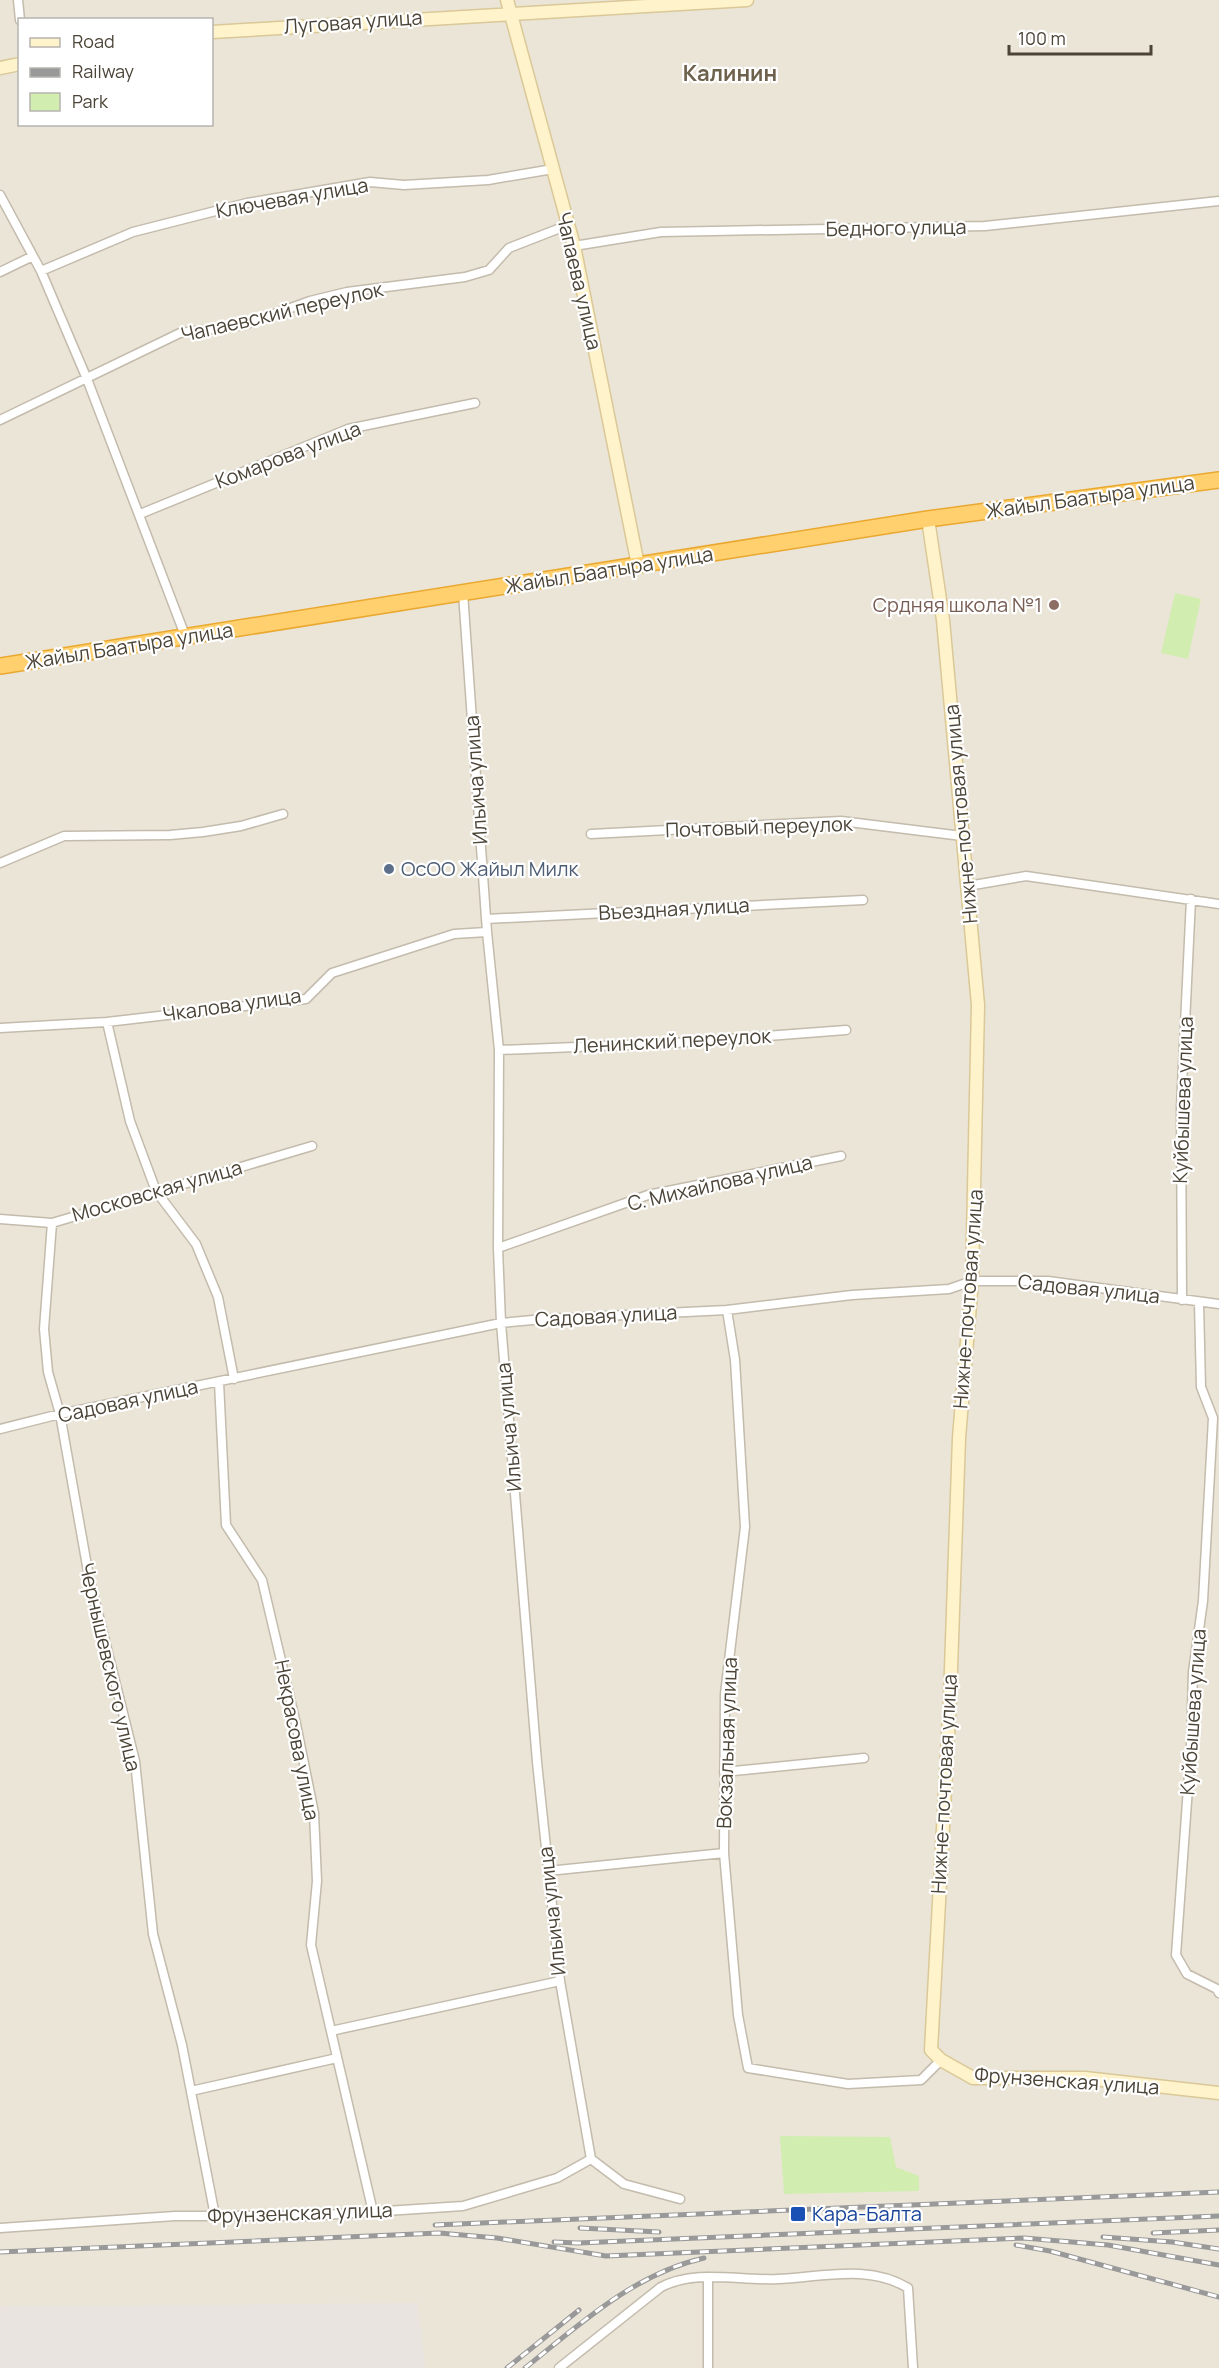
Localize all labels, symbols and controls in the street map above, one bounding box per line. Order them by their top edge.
street label: Луговая улица [283,3,423,40]
legend [18,18,213,126]
scale bar [1009,18,1152,56]
text: 100 m [1018,26,1066,50]
text: Road [72,29,115,53]
district label: Калинин [683,58,777,88]
text: Railway [72,59,134,83]
text: Park [72,89,109,113]
street label: Ключевая улица [214,171,370,224]
street label: Чапаева улица [551,209,608,352]
street label: Бедного улица [825,213,967,242]
street label: Чапаевский переулок [178,275,387,348]
street label: Комарова улица [211,414,364,495]
street label: Жайыл Баатыра улица [984,468,1196,525]
street label: Жайыл Баатыра улица [503,540,715,599]
place label: Срдняя школа №1 [873,591,1042,618]
marker: Срдняя школа №1 [1047,598,1061,612]
street label: Жайыл Баатыра улица [23,616,235,675]
street label: Нижне-почтовая улица [937,703,984,925]
street label: Ильича улица [458,715,493,846]
street label: Почтовый переулок [665,810,854,843]
place label: ОсОО Жайыл Милк [401,855,579,882]
marker: ОсОО Жайыл Милк [382,862,396,876]
street label: Въездная улица [598,891,750,926]
street label: Чкалова улица [161,981,303,1028]
street label: Куйбышева улица [1166,1016,1199,1184]
street label: Ленинский переулок [572,1022,773,1059]
street label: С. Михайлова улица [625,1148,815,1217]
street label: Московская улица [69,1153,245,1228]
street label: Нижне-почтовая улица [946,1188,989,1410]
street label: Садовая улица [1017,1268,1161,1309]
street label: Садовая улица [534,1298,678,1333]
street label: Ильича улица [489,1361,528,1493]
street label: Садовая улица [55,1372,200,1429]
street label: Чернышевского улица [73,1560,148,1774]
street label: Куйбышева улица [1173,1628,1212,1796]
street label: Некрасова улица [269,1657,326,1823]
street label: Вокзальная улица [710,1657,743,1829]
street label: Нижне-почтовая улица [924,1673,963,1895]
street label: Ильича улица [531,1845,572,1977]
street label: Фрунзенская улица [974,2061,1160,2100]
street label: Фрунзенская улица [207,2196,393,2229]
place label: Кара-Балта [812,2200,922,2227]
marker: Кара-Балта [789,2205,807,2223]

